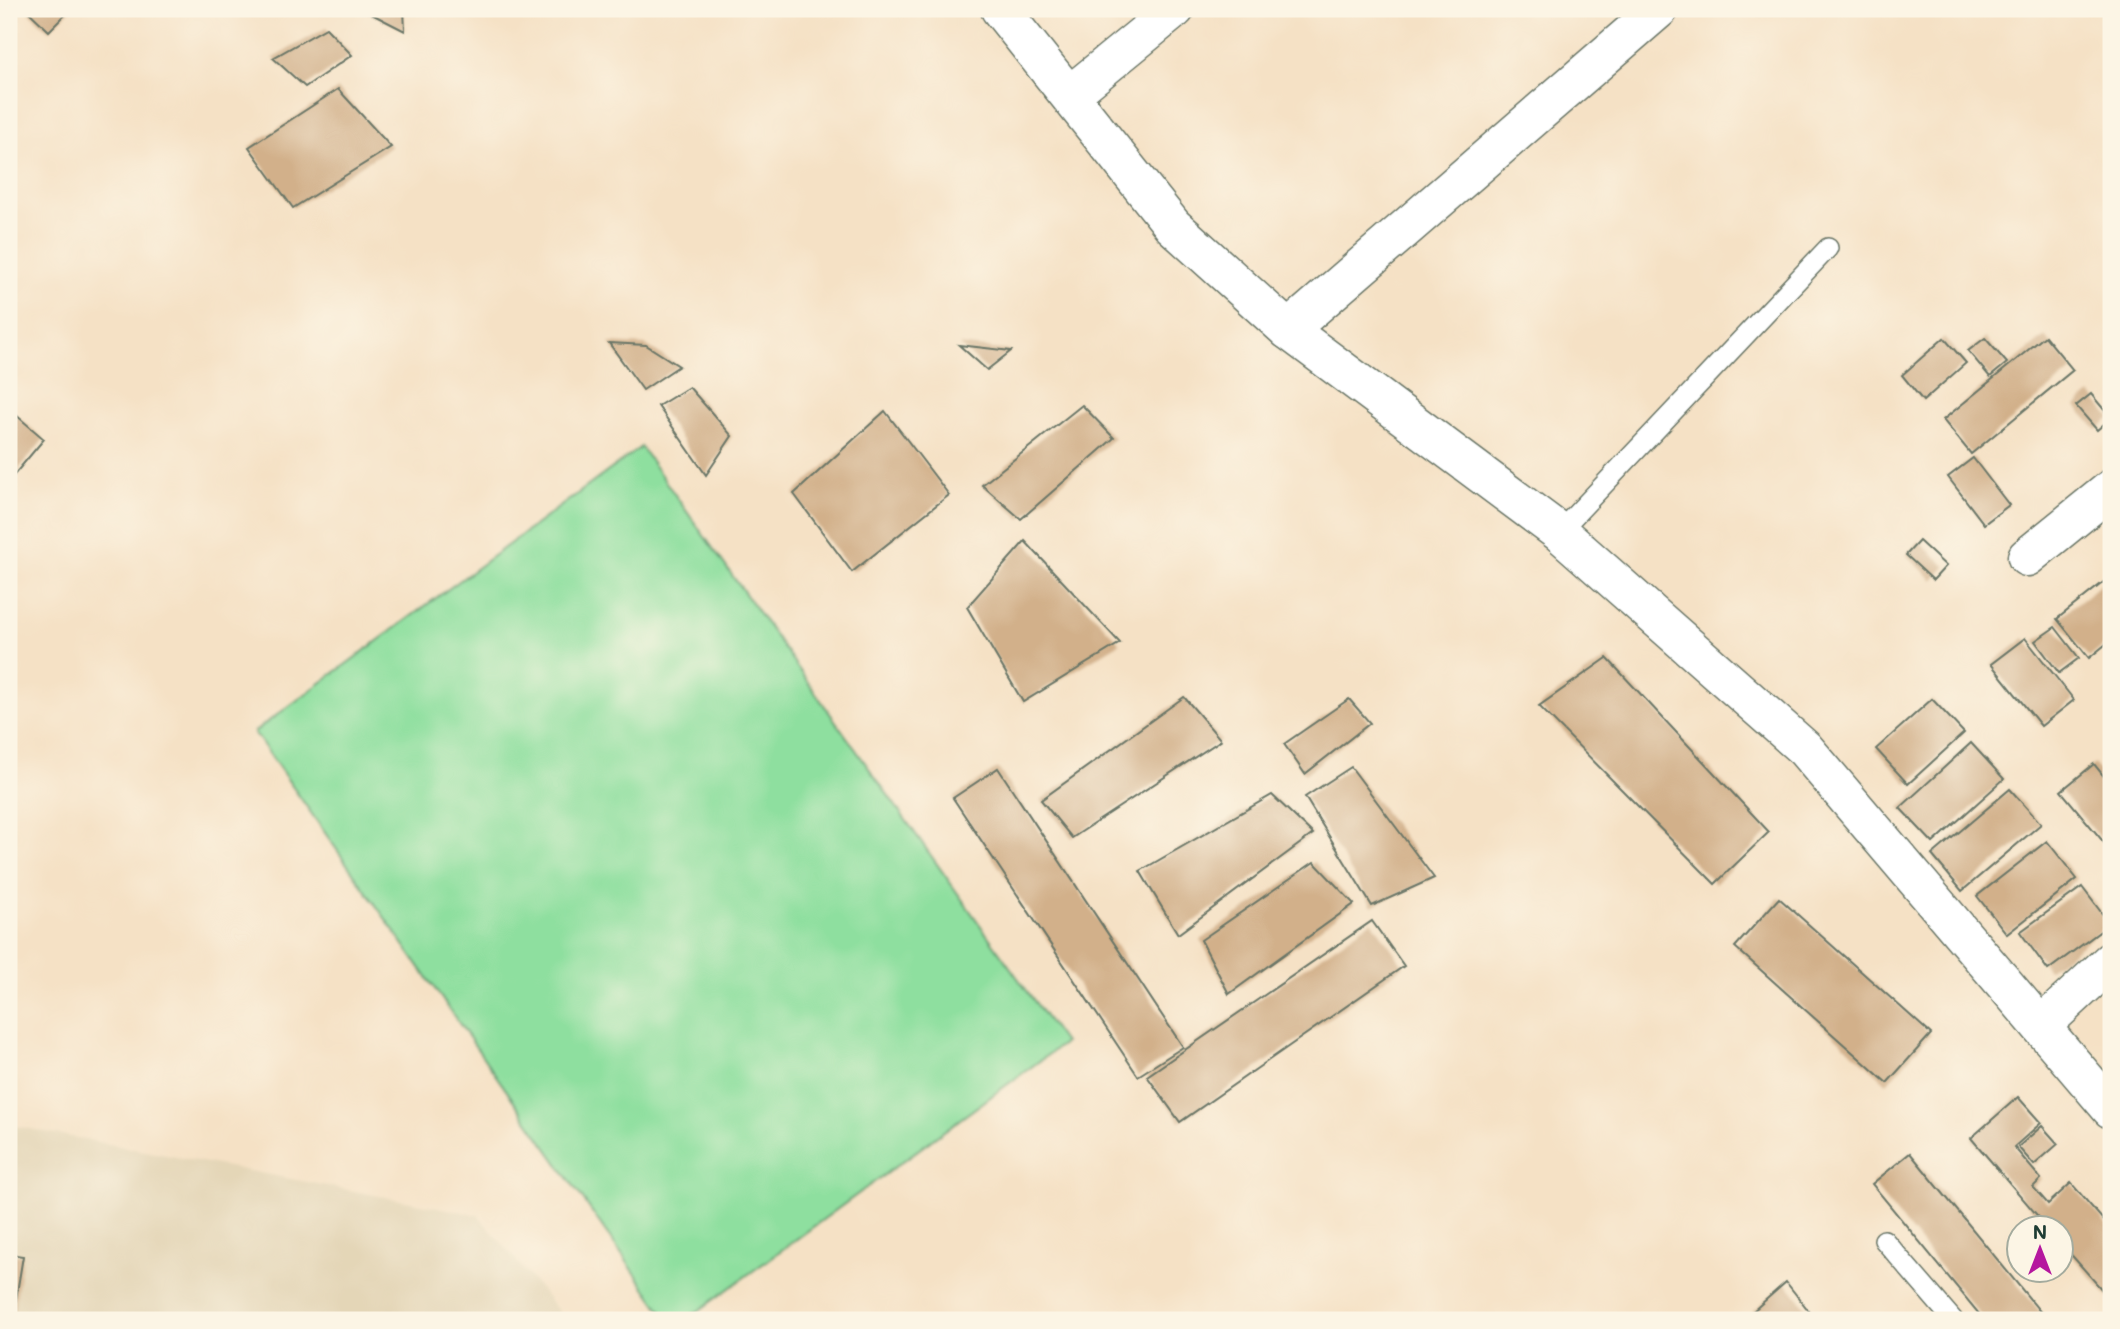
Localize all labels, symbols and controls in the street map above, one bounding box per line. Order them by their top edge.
north arrow [2004,1214,2074,1284]
text: N [2033,1219,2047,1244]

